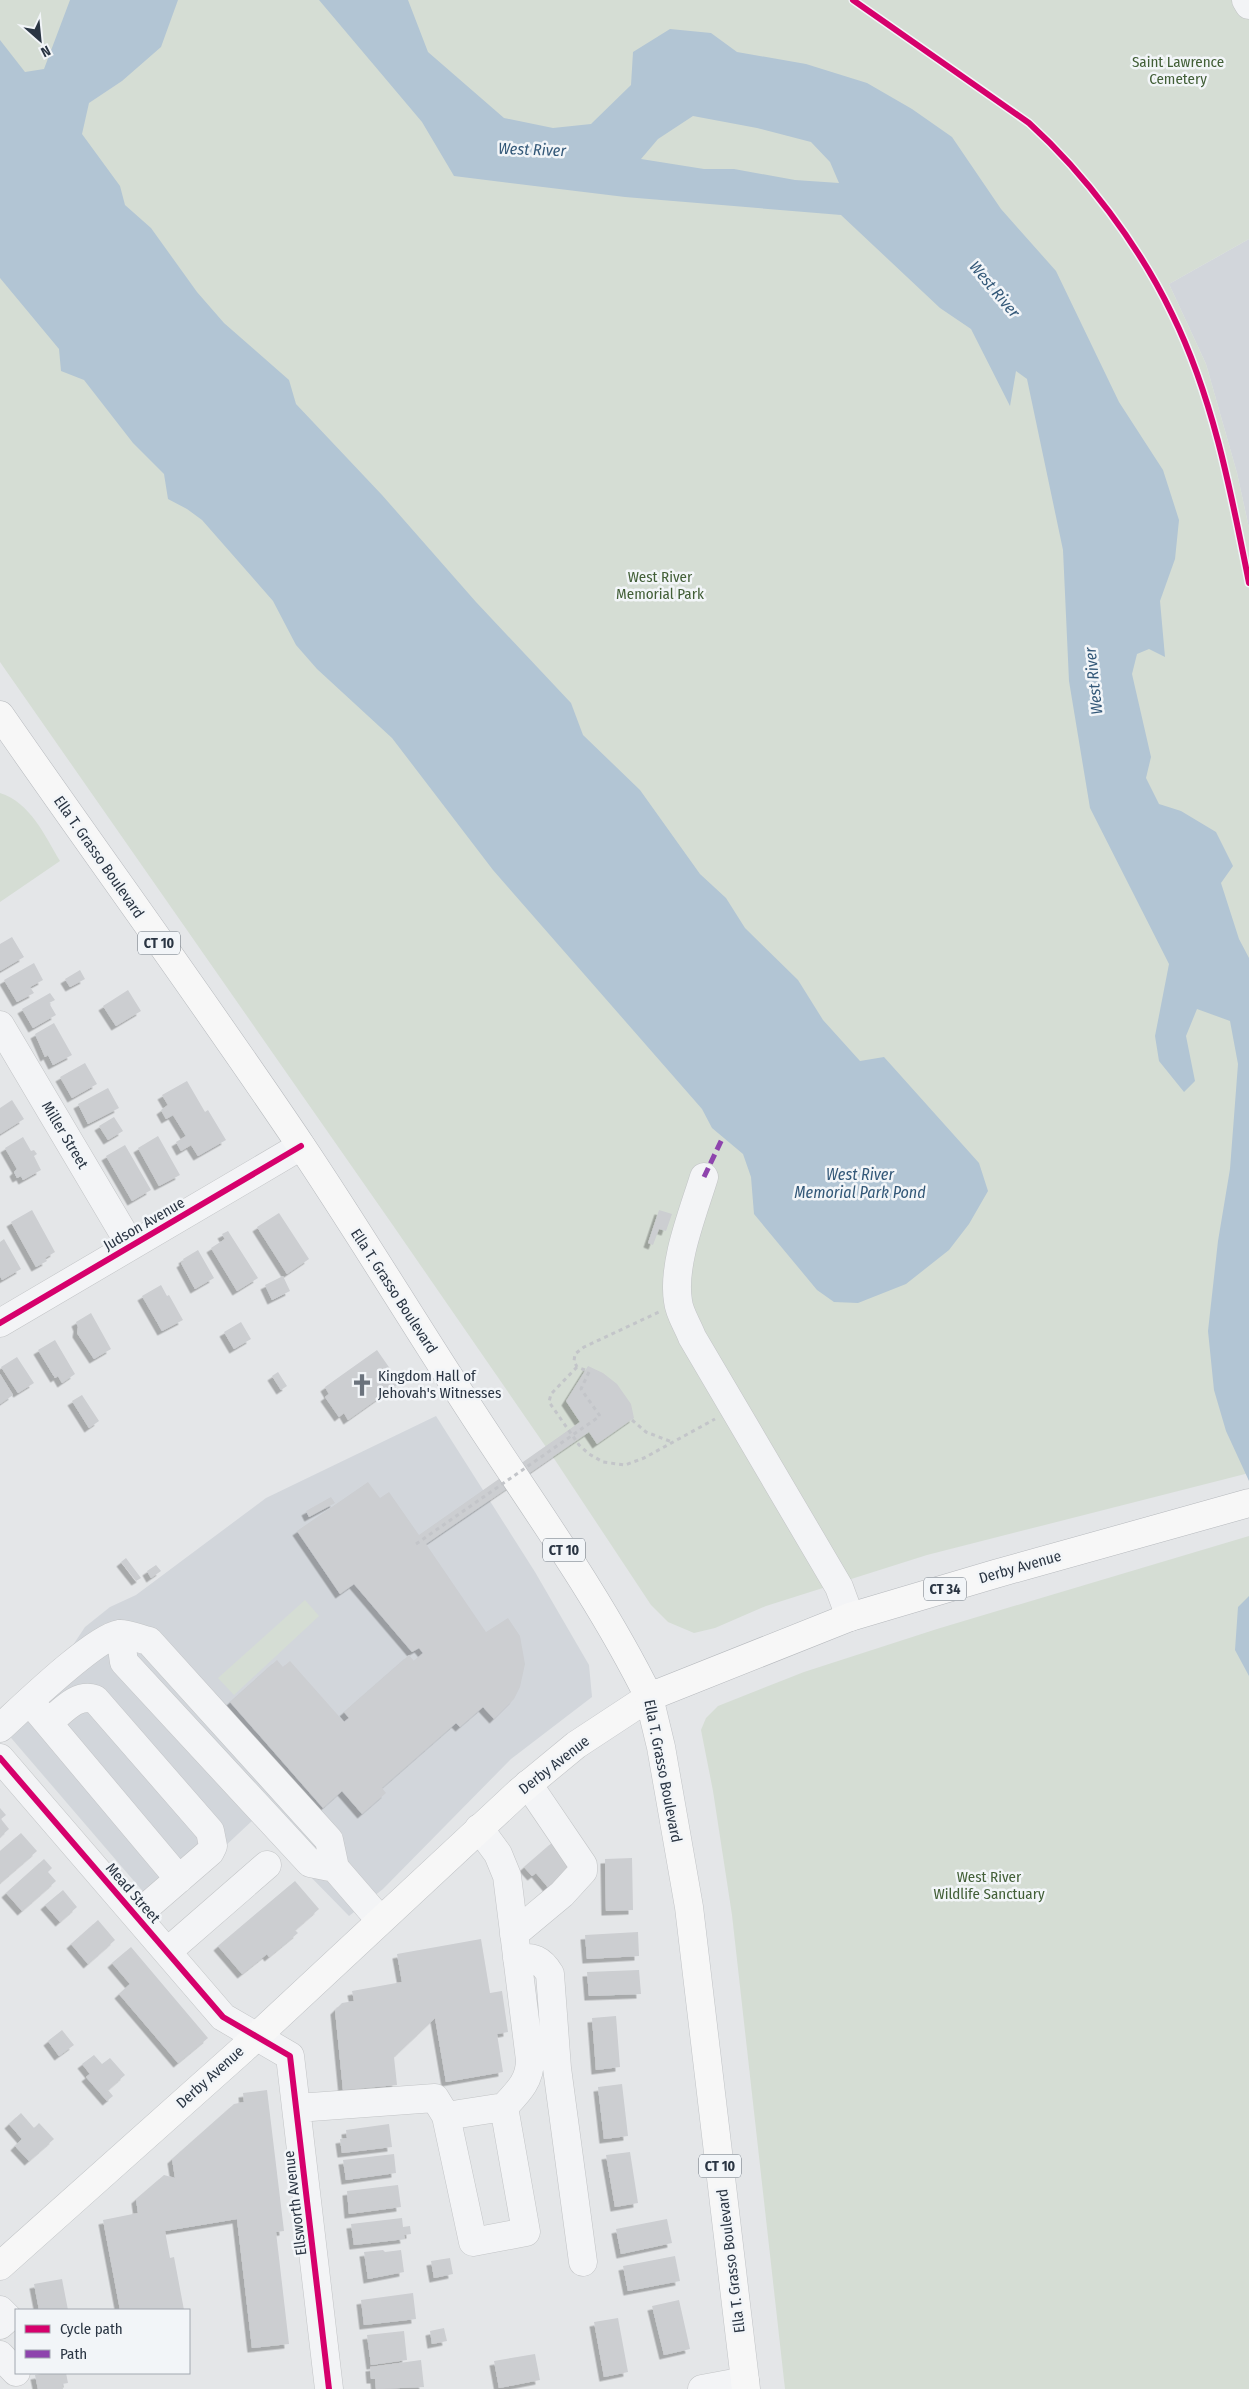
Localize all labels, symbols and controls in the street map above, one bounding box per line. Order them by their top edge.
north arrow [15,15,65,65]
text: N [38,42,53,61]
park label: Saint Lawrence Cemetery [1132,53,1224,88]
water label: West River [498,139,567,160]
water label: West River [966,257,1024,322]
park label: West River Memorial Park [616,568,704,603]
water label: West River [1080,646,1106,716]
street label: Ella T. Grasso Boulevard [50,792,148,922]
road number: CT 10 [138,931,180,954]
street label: Miller Street [38,1098,92,1172]
water label: West River Memorial Park Pond [794,1165,926,1202]
street label: Judson Avenue [100,1194,188,1254]
street label: Ella T. Grasso Boulevard [347,1225,441,1357]
place label: Kingdom Hall of Jehovah's Witnesses [378,1367,501,1402]
church icon: Kingdom Hall of Jehovah's Witnesses [349,1372,375,1398]
road number: CT 10 [543,1538,585,1562]
street label: Derby Avenue [977,1547,1063,1587]
road number: CT 34 [924,1578,966,1600]
street label: Ella T. Grasso Boulevard [640,1698,686,1844]
street label: Derby Avenue [515,1732,593,1798]
street label: Mead Street [102,1859,164,1927]
park label: West River Wildlife Sanctuary [933,1868,1045,1903]
street label: Derby Avenue [173,2042,247,2112]
street label: Ellsworth Avenue [280,2150,310,2256]
road number: CT 10 [699,2154,741,2178]
street label: Ella T. Grasso Boulevard [713,2188,749,2334]
legend [15,2309,190,2374]
text: Cycle path [60,2320,123,2338]
text: Path [60,2345,87,2363]

